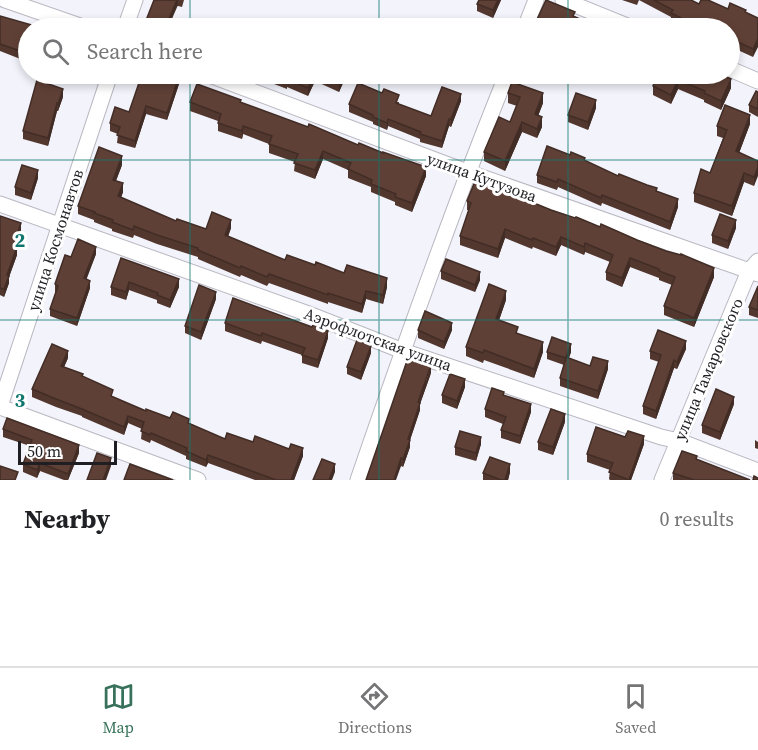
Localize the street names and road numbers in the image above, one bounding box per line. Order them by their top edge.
street label: улица Кутузова [424,147,541,207]
street label: улица Космонавтов [22,166,88,314]
street label: улица Тамаровского [668,294,748,444]
street label: Аэрофлотская улица [301,302,456,376]

